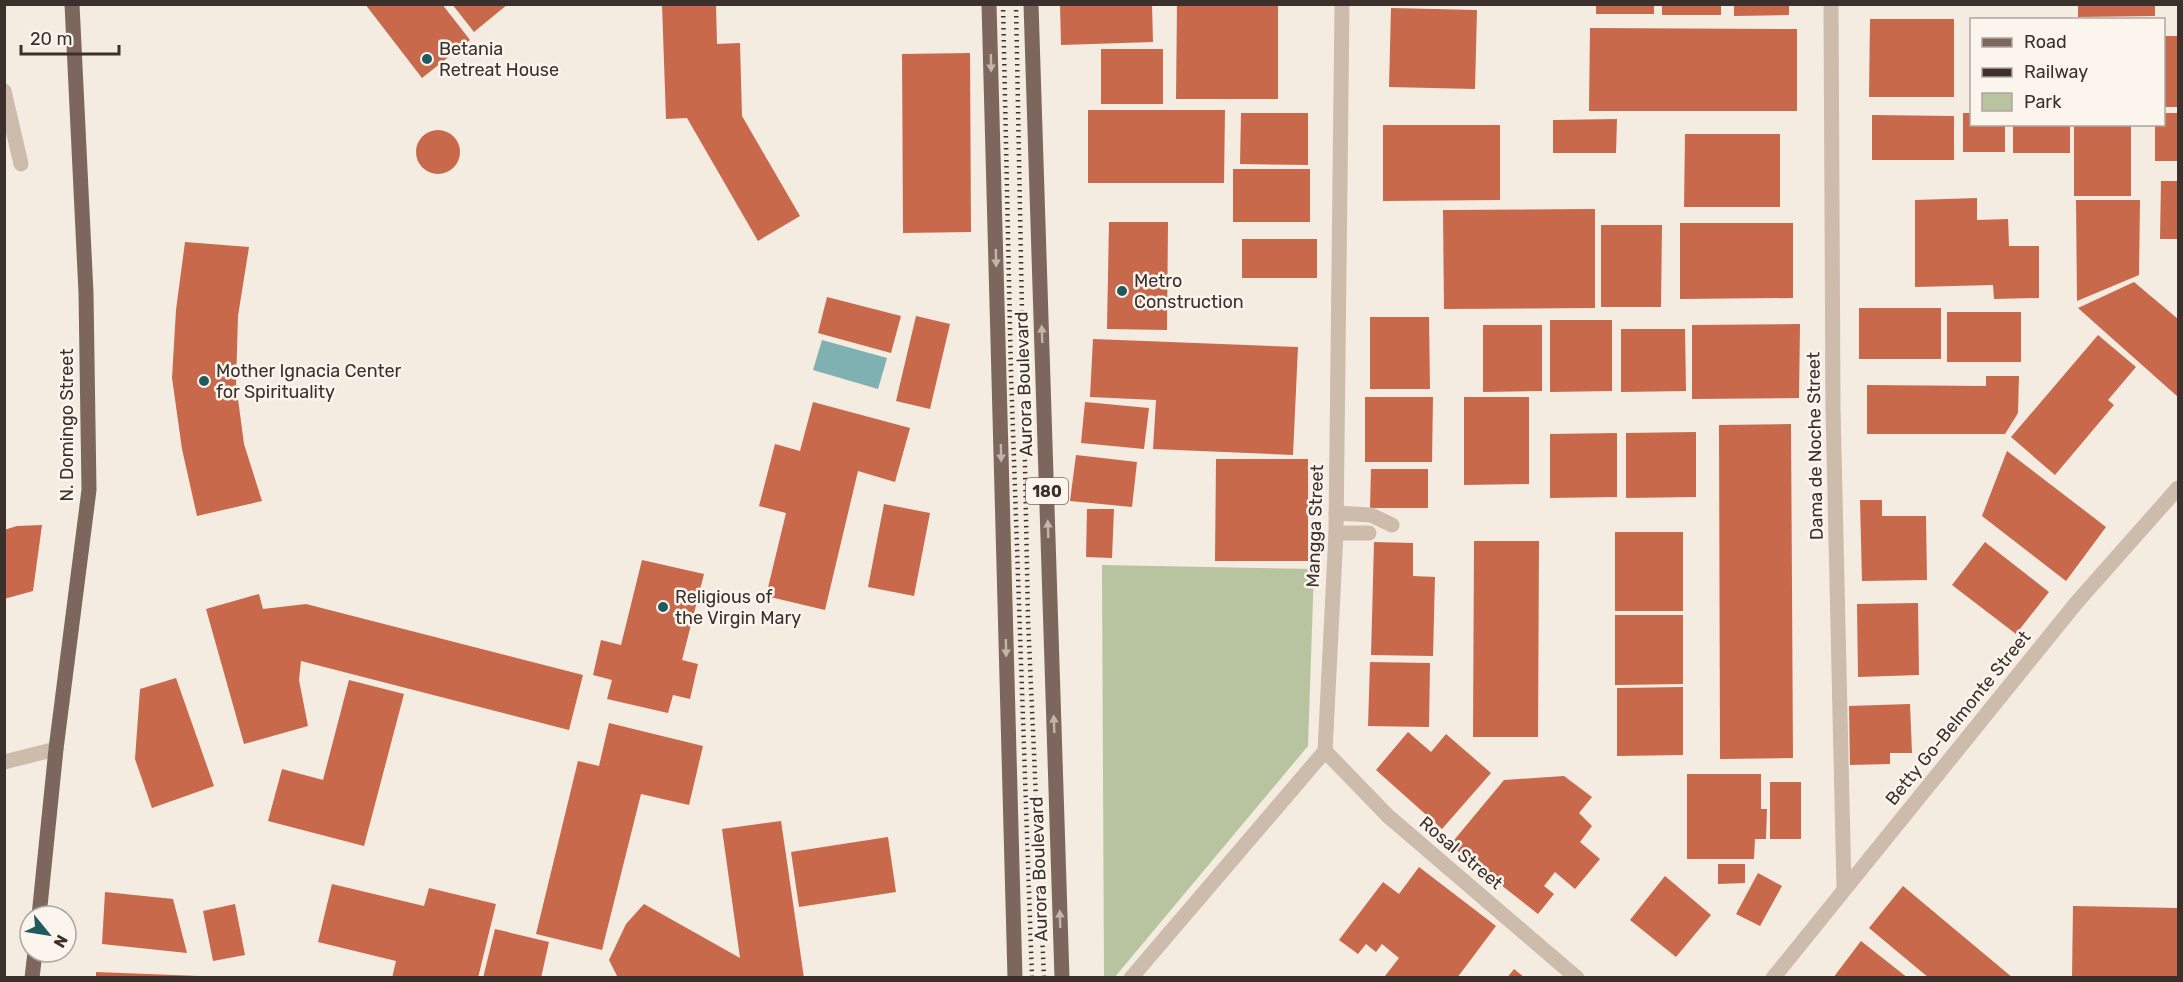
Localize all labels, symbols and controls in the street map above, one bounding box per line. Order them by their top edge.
scale bar [21,18,118,56]
legend [1970,18,2165,126]
text: 20 m [30,28,72,50]
text: Road [2024,31,2067,53]
place label: Betania Retreat House [439,38,559,81]
marker: Betania Retreat House [420,52,434,66]
one-way arrow [986,53,996,72]
text: Railway [2024,61,2088,83]
text: Park [2024,91,2062,113]
one-way arrow [991,248,1001,267]
place label: Metro Construction [1134,270,1244,313]
marker: Metro Construction [1115,284,1129,298]
street label: Aurora Boulevard [1010,311,1038,457]
one-way arrow [1037,325,1046,344]
street label: N. Domingo Street [56,349,78,501]
street label: Dama de Noche Street [1802,352,1828,540]
place label: Mother Ignacia Center for Spirituality [216,360,402,403]
marker: Mother Ignacia Center for Spirituality [197,374,211,388]
one-way arrow [996,443,1006,462]
street label: Mangga Street [1302,464,1328,588]
road number: 180 [1026,478,1068,504]
one-way arrow [1043,520,1053,539]
place label: Religious of the Virgin Mary [675,586,801,629]
marker: Religious of the Virgin Mary [656,600,670,614]
street label: Betty Go-Belmonte Street [1881,626,2035,810]
one-way arrow [1001,638,1011,657]
one-way arrow [1050,715,1059,734]
street label: Aurora Boulevard [1025,796,1053,942]
street label: Rosal Street [1415,812,1507,894]
north arrow [18,904,78,964]
one-way arrow [1056,910,1065,929]
text: N [49,932,72,951]

